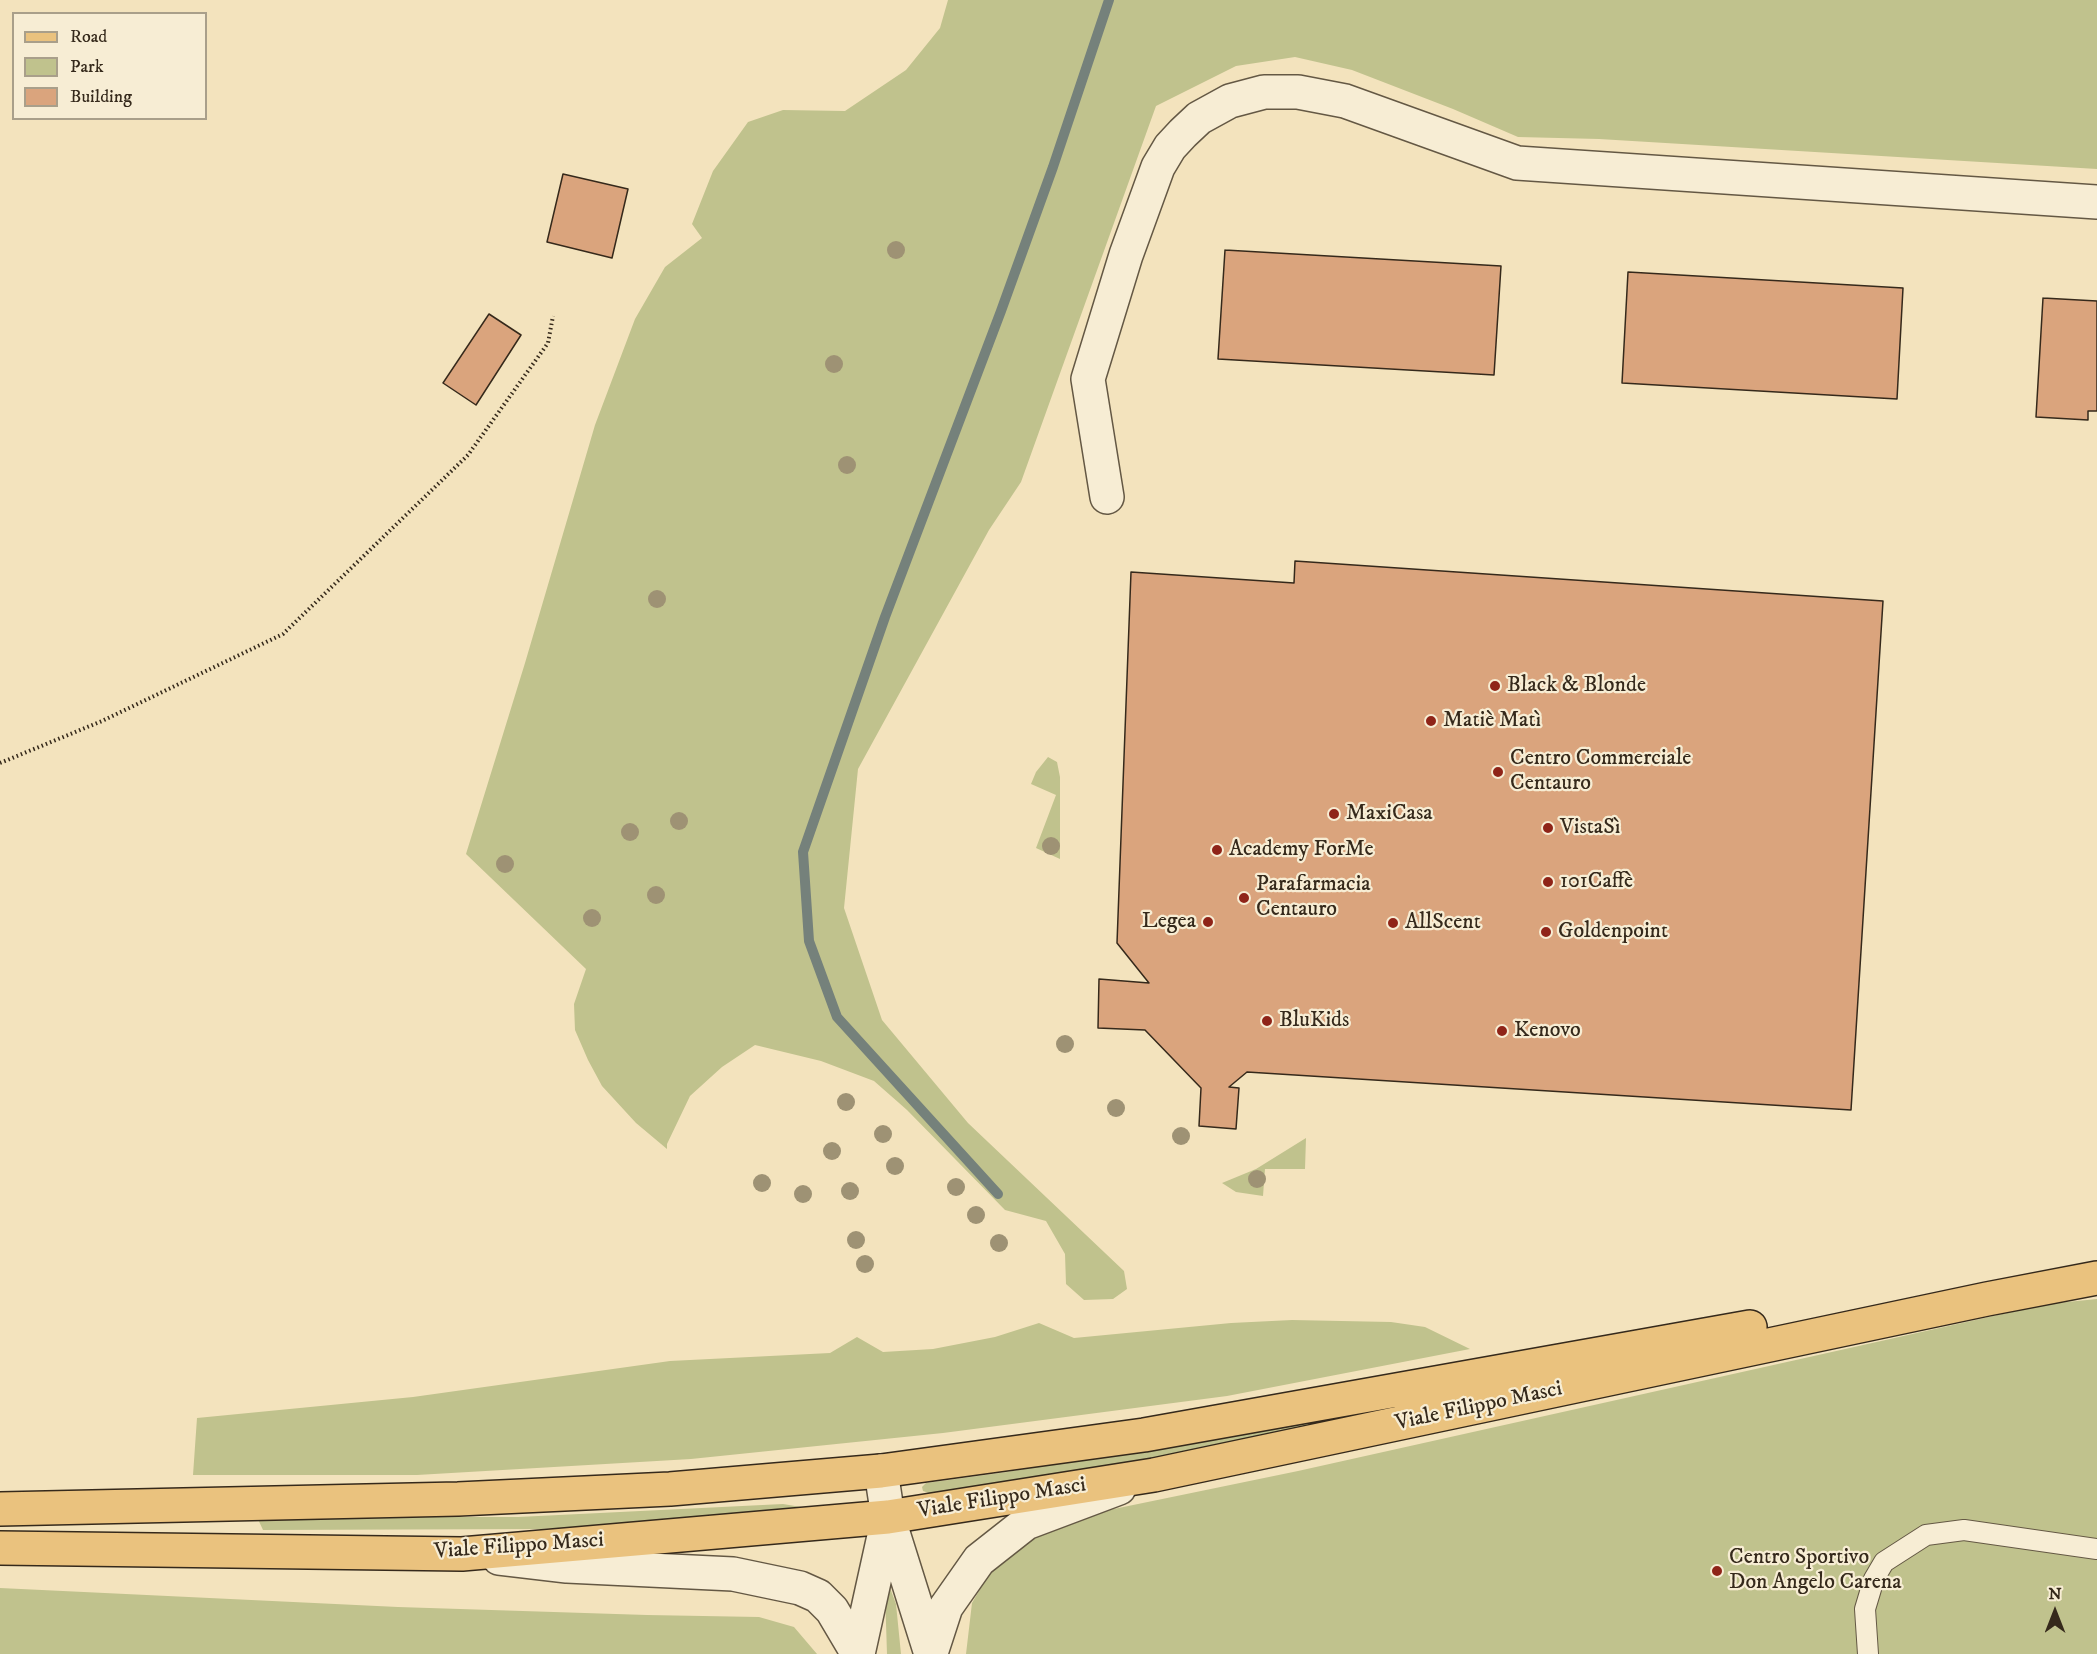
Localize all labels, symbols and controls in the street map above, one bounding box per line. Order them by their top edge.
legend [12,12,207,120]
text: Road [70,26,107,48]
text: Park [70,56,104,78]
text: Building [70,86,132,108]
place label: Black & Blonde [1507,673,1646,699]
marker: Black & Blonde [1488,679,1502,693]
place label: Matiè Matì [1443,708,1541,734]
marker: Matiè Matì [1424,714,1438,728]
place label: Centro Commerciale Centauro [1510,746,1691,798]
marker: Centro Commerciale Centauro [1491,765,1505,779]
place label: MaxiCasa [1346,801,1433,827]
marker: MaxiCasa [1327,807,1341,821]
place label: VistaSì [1560,815,1620,841]
marker: VistaSì [1541,821,1555,835]
place label: Academy ForMe [1229,837,1374,863]
marker: Academy ForMe [1210,843,1224,857]
place label: 101Caffè [1560,869,1633,895]
place label: Parafarmacia Centauro [1256,872,1371,924]
marker: 101Caffè [1541,875,1555,889]
marker: Parafarmacia Centauro [1237,891,1251,905]
place label: Legea [1142,909,1196,935]
place label: AllScent [1405,910,1481,936]
marker: Legea [1201,915,1215,929]
marker: AllScent [1386,916,1400,930]
place label: Goldenpoint [1558,919,1668,945]
marker: Goldenpoint [1539,925,1553,939]
place label: BluKids [1279,1008,1349,1034]
marker: BluKids [1260,1014,1274,1028]
place label: Kenovo [1514,1018,1581,1044]
marker: Kenovo [1495,1024,1509,1038]
street label: Viale Filippo Masci [1393,1376,1565,1438]
street label: Viale Filippo Masci [916,1473,1088,1525]
street label: Viale Filippo Masci [433,1528,605,1566]
place label: Centro Sportivo Don Angelo Carena [1729,1545,1902,1597]
marker: Centro Sportivo Don Angelo Carena [1710,1564,1724,1578]
north arrow [2025,1582,2085,1642]
text: N [2048,1584,2062,1604]

